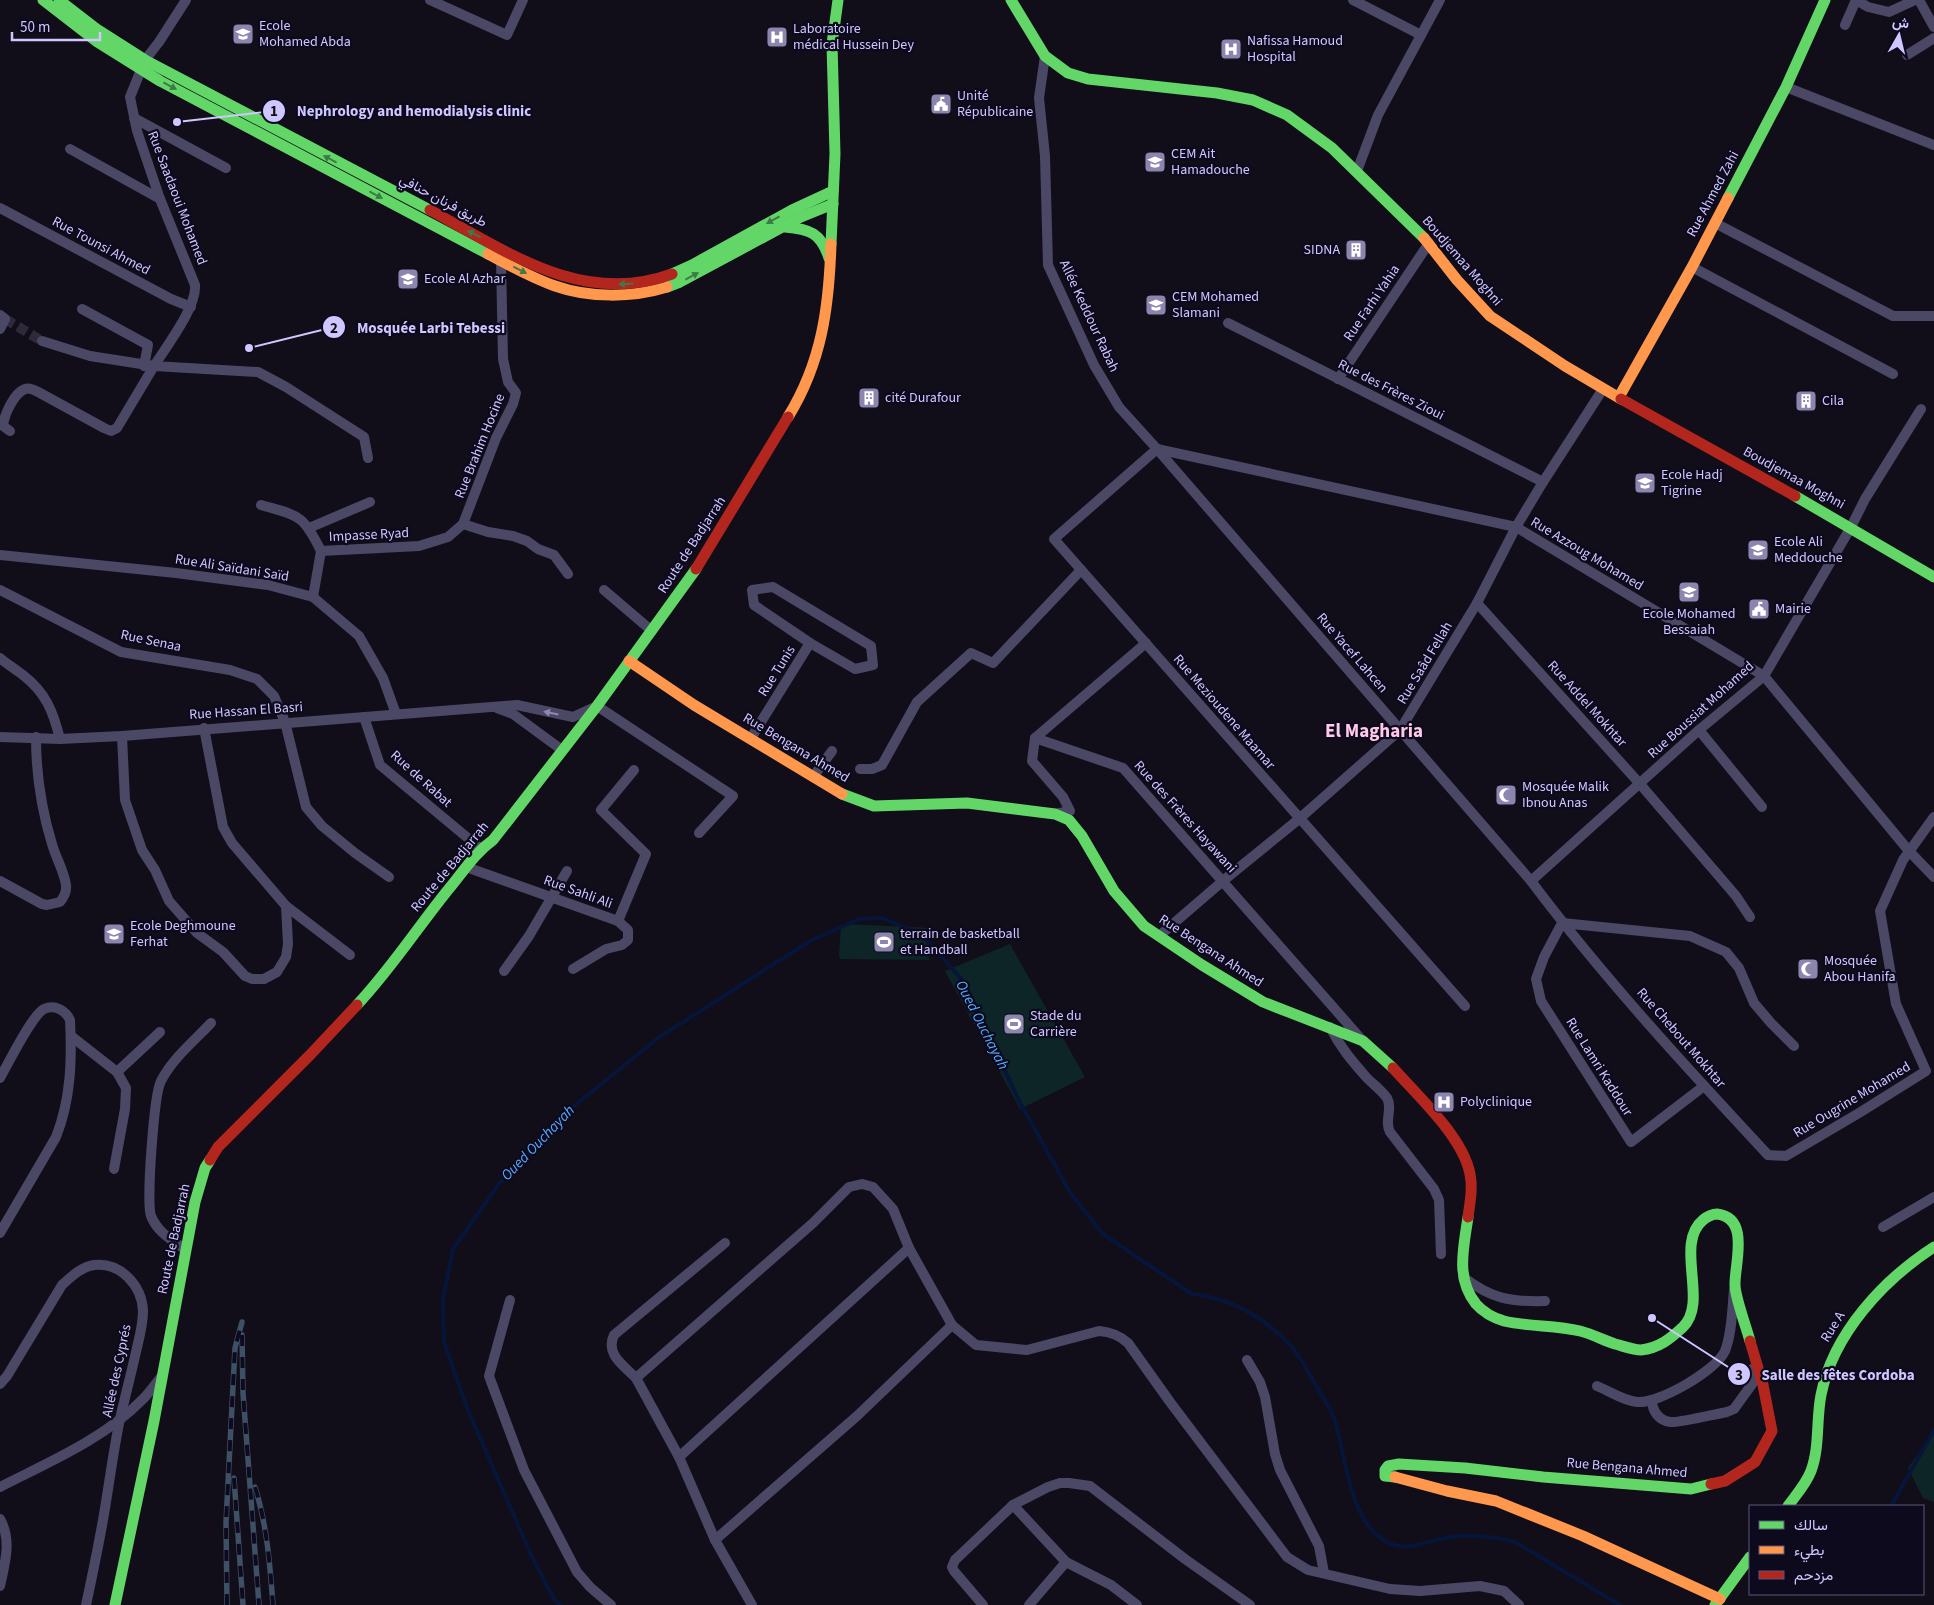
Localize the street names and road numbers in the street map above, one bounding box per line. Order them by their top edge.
street label: Rue Saadaoui Mohamed [142,128,212,268]
street label: Rue Ahmed Zahi [1682,147,1744,241]
street label: طريق فرنان حنافي [395,170,490,233]
street label: Rue Tounsi Ahmed [48,212,154,280]
street label: Boudjemaa Moghni [1417,212,1507,310]
street label: Allée Keddour Rabah [1054,256,1124,376]
street label: Rue Farhi Yahia [1339,261,1405,345]
street label: Rue des Frères Zioui [1334,355,1448,425]
street label: Rue Brahim Hocine [450,390,510,502]
street label: Boudjemaa Moghni [1739,442,1849,514]
street label: Route de Badjarrah [653,492,731,598]
street label: Rue Azzoug Mohamed [1527,512,1647,596]
street label: Impasse Ryad [328,523,410,547]
street label: Rue Ali Saïdani Saïd [174,549,290,587]
street label: Rue Yacef Lahcen [1312,609,1392,697]
street label: Rue Saâd Fellah [1392,618,1458,708]
street label: Rue Senaa [119,625,183,657]
street label: Rue Tunis [753,642,801,700]
street label: Rue Mezioudene Maamar [1168,650,1280,774]
street label: Rue Addel Mokhtar [1543,656,1631,752]
street label: Rue Boussiat Mohamed [1643,657,1759,763]
street label: Rue Hassan El Basri [188,697,304,725]
street label: Rue Bengana Ahmed [739,708,853,788]
street label: Rue de Rabat [386,746,456,812]
street label: Rue des Frères Hayawani [1129,756,1241,878]
street label: Route de Badjarrah [406,817,494,917]
street label: Rue Sahli Ali [541,870,615,914]
street label: Rue Bengana Ahmed [1155,910,1267,992]
street label: Rue Chebout Mokhtar [1632,984,1730,1093]
street label: Rue Lamri Kaddour [1561,1014,1637,1120]
street label: Rue Ougrine Mohamed [1790,1057,1914,1143]
street label: Route de Badjarrah [153,1182,195,1296]
street label: Rue A [1816,1307,1850,1346]
street label: Allée des Cyprés [97,1323,137,1419]
street label: Rue Bengana Ahmed [1566,1453,1688,1483]

